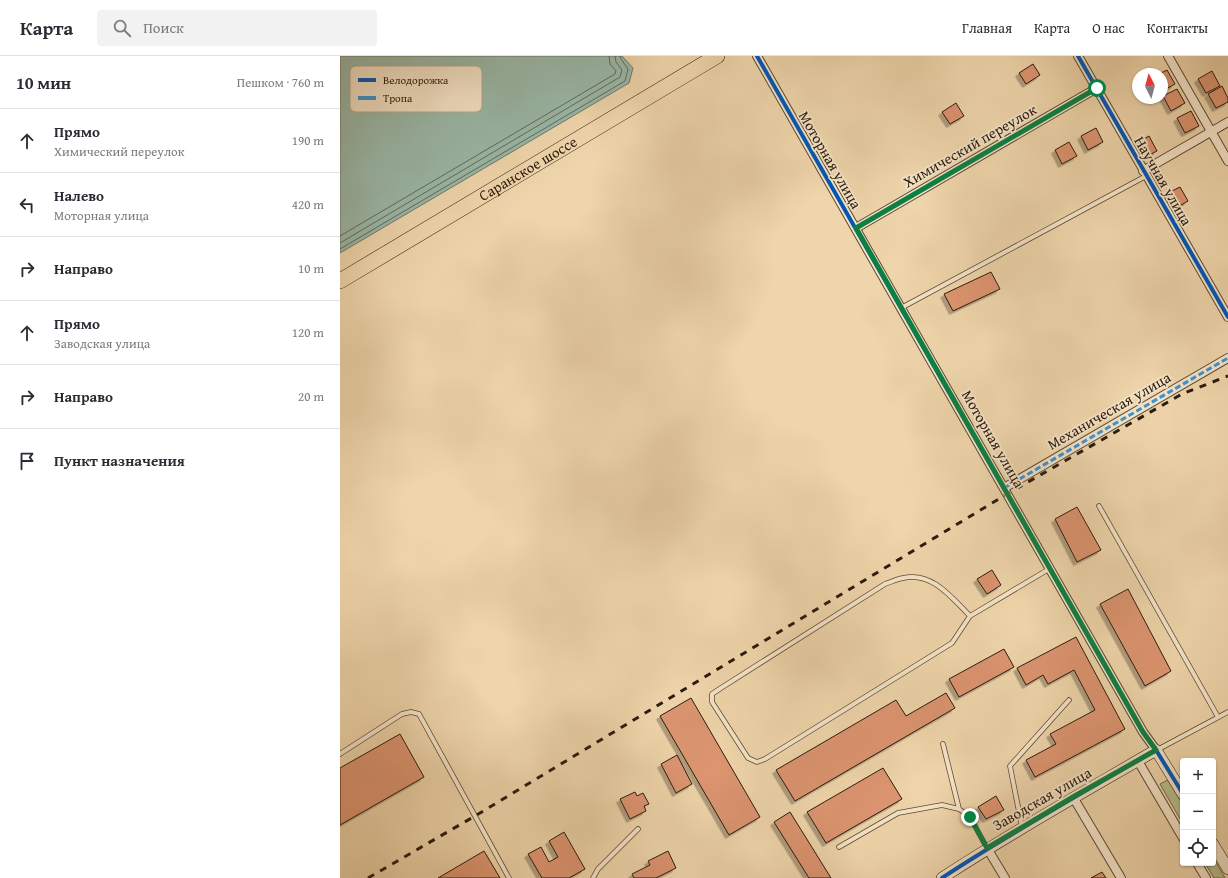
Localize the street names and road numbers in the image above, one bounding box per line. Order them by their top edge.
street label: Химический переулок [899,99,1040,192]
street label: Моторная улица [794,107,867,213]
street label: Саранское шоссе [475,131,581,206]
street label: Научная улица [1129,132,1198,230]
street label: Механическая улица [1043,366,1175,454]
street label: Моторная улица [957,386,1030,492]
street label: Заводская улица [988,761,1096,835]

